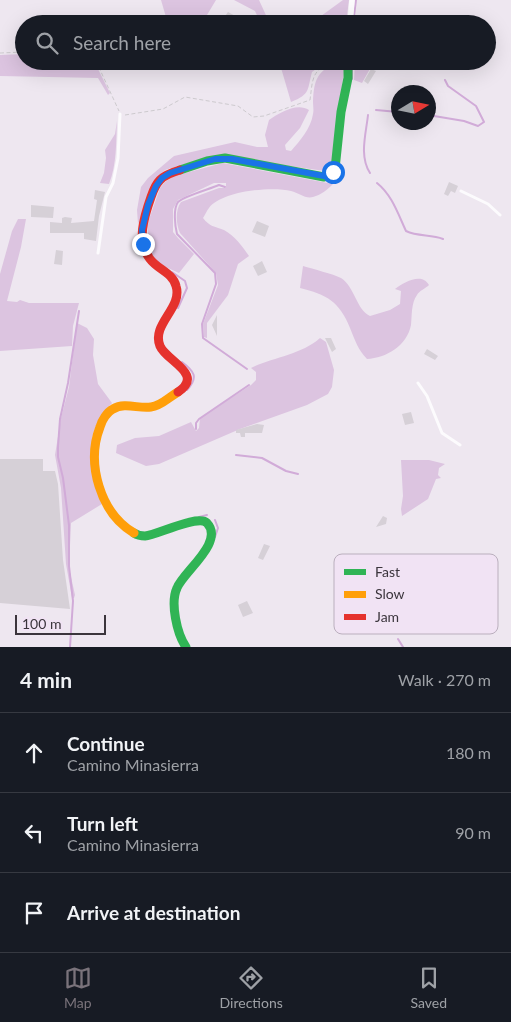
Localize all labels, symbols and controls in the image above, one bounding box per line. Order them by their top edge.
search box [15,15,496,70]
icon: search [33,29,61,57]
text: Search here [73,31,171,54]
north arrow [391,85,436,130]
route start [322,161,345,184]
route end [132,233,155,256]
legend [334,554,498,634]
text: Fast [375,563,400,580]
text: Slow [375,585,405,602]
text: Jam [375,608,399,625]
scale bar [15,612,106,635]
text: 100 m [22,615,61,632]
text: 4 min [20,667,72,692]
text: Walk · 270 m [398,670,491,689]
text: Continue [67,732,145,755]
icon: ahead [20,739,48,767]
text: 180 m [446,743,491,762]
text: Camino Minasierra [67,755,199,774]
text: Turn left [67,812,138,835]
icon: left [20,819,48,847]
text: 90 m [455,823,491,842]
text: Camino Minasierra [67,835,199,854]
icon: arrive [20,899,48,927]
text: Arrive at destination [67,901,240,924]
tab: Map [64,964,92,1011]
tab: Directions [220,964,283,1011]
tab: Saved [411,964,447,1011]

